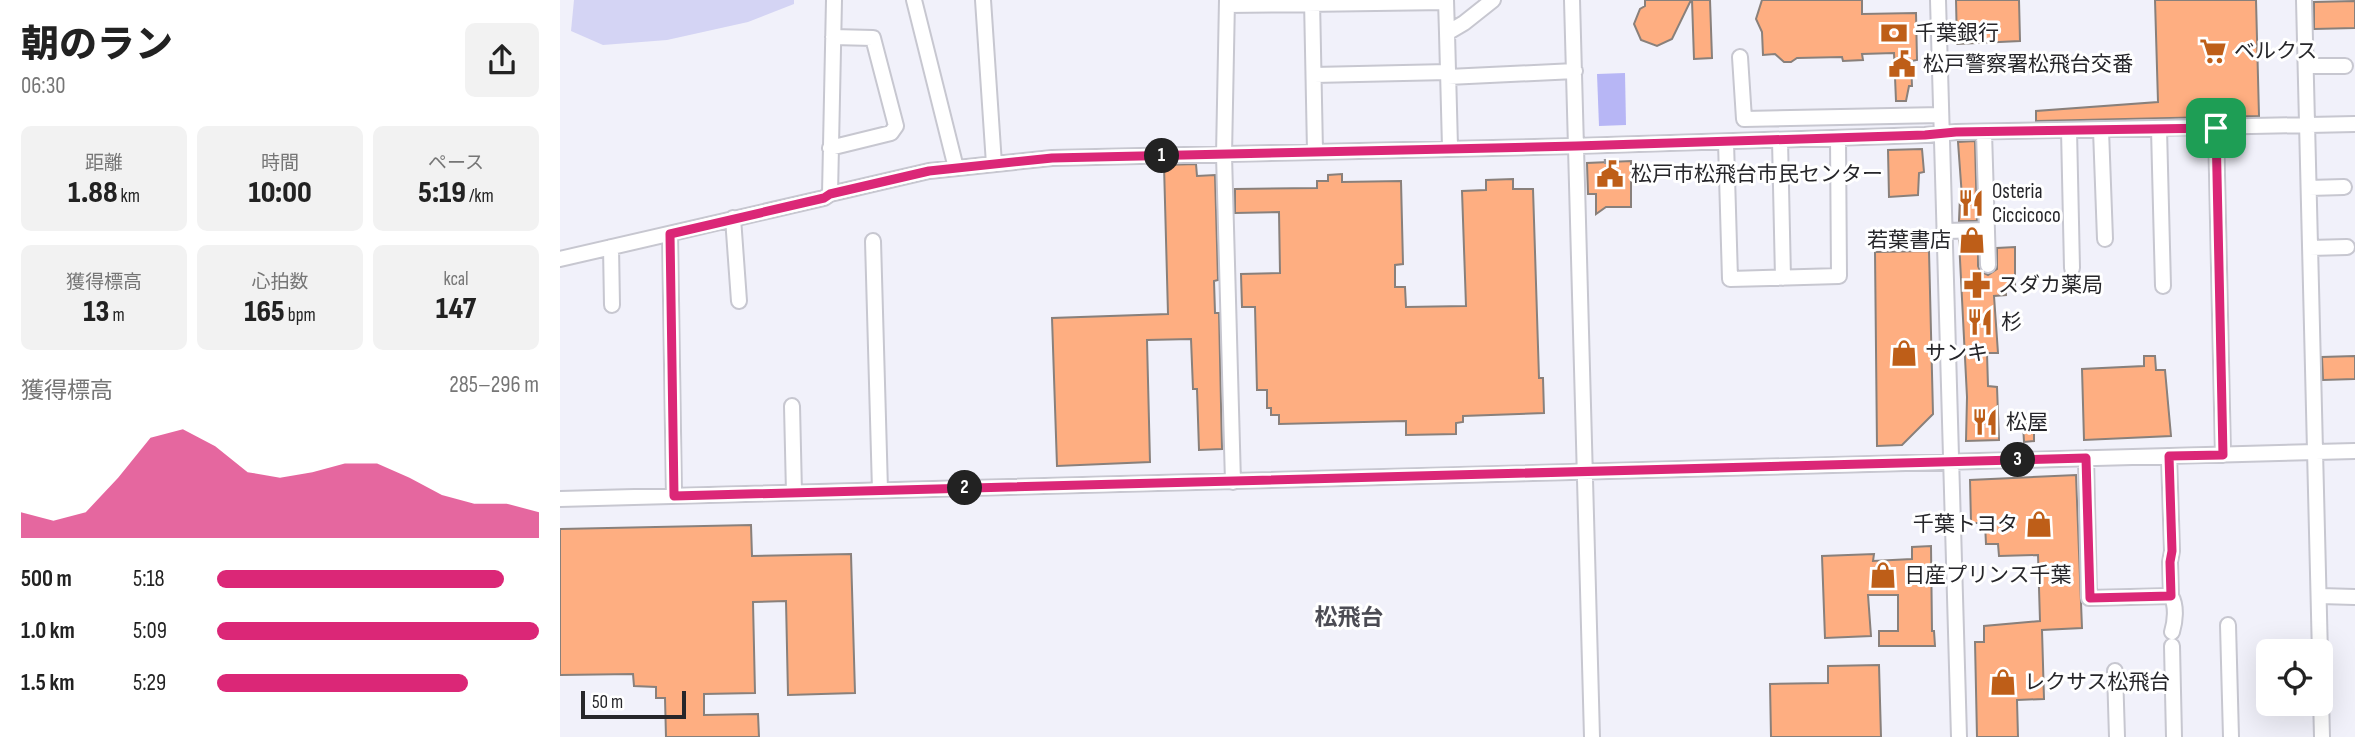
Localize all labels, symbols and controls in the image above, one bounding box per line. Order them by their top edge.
bank icon: 千葉銀行 [1879,18,1909,48]
place label: 千葉銀行 [1915,21,1999,46]
text: 朝のラン [21,23,173,68]
button: share [465,23,539,97]
supermarket icon: ベルクス [2198,36,2228,66]
place label: ベルクス [2234,39,2317,64]
public building icon: 松戸警察署松飛台交番 [1887,49,1917,79]
place label: 松戸警察署松飛台交番 [1923,52,2133,77]
text: 06:30 [21,72,66,100]
pin [2186,98,2246,158]
icon: arrive [2197,109,2235,147]
pin: 1 [1144,138,1180,174]
text: 1 [1158,144,1165,167]
text: 距離 [85,152,123,175]
text: 時間 [261,152,299,175]
text: ペース [428,152,484,175]
public building icon: 松戸市松飛台市民センター [1595,159,1625,189]
place label: 松戸市松飛台市民センター [1631,162,1883,187]
text: 1.88 [68,175,118,211]
text: 10:00 [248,175,312,211]
text: 5:19 [418,175,466,211]
place label: Osteria Ciccicoco [1992,179,2061,228]
text: km [118,185,140,208]
text: /km [466,185,494,208]
restaurant icon: Osteria Ciccicoco [1956,188,1986,218]
shop icon: 若葉書店 [1957,225,1987,255]
place label: 若葉書店 [1867,228,1951,253]
text: kcal [443,268,469,291]
pharmacy icon: スダカ薬局 [1962,270,1992,300]
text: 獲得標高 [66,271,142,294]
text: 心拍数 [251,271,309,294]
place label: スダカ薬局 [1998,273,2103,298]
text: 147 [436,291,476,327]
text: 13 [83,294,109,330]
text: 165 [244,294,285,330]
text: m [109,304,125,327]
text: bpm [285,304,316,327]
restaurant icon: 杉 [1965,307,1995,337]
place label: 杉 [2001,310,2022,335]
shop icon: サンキ [1889,338,1919,368]
place label: サンキ [1925,341,1988,366]
text: 285–296 m [449,371,539,399]
text: 獲得標高 [21,377,113,405]
restaurant icon: 松屋 [1970,407,2000,437]
place label: 松屋 [2006,410,2048,435]
pin: 3 [2000,442,2036,477]
text: 3 [2013,448,2022,471]
pin: 2 [948,470,982,505]
text: 2 [960,476,969,499]
shop icon: 千葉トヨタ [2024,509,2054,539]
place label: 千葉トヨタ [1913,512,2018,537]
shop icon: 日産プリンス千葉 [1868,560,1898,590]
place label: 日産プリンス千葉 [1904,563,2072,588]
text: 500 m [21,565,72,593]
text: 5:18 [133,565,165,593]
district label: 松飛台 [1315,604,1384,632]
text: 1.0 km [21,617,75,645]
text: 5:09 [133,617,167,645]
map controls [2256,639,2333,716]
button: locate [2256,639,2333,716]
shop icon: レクサス松飛台 [1988,667,2018,697]
text: 1.5 km [21,669,74,697]
text: 5:29 [133,669,166,697]
place label: レクサス松飛台 [2024,670,2171,695]
scale bar [581,688,686,720]
text: 50 m [592,691,623,714]

